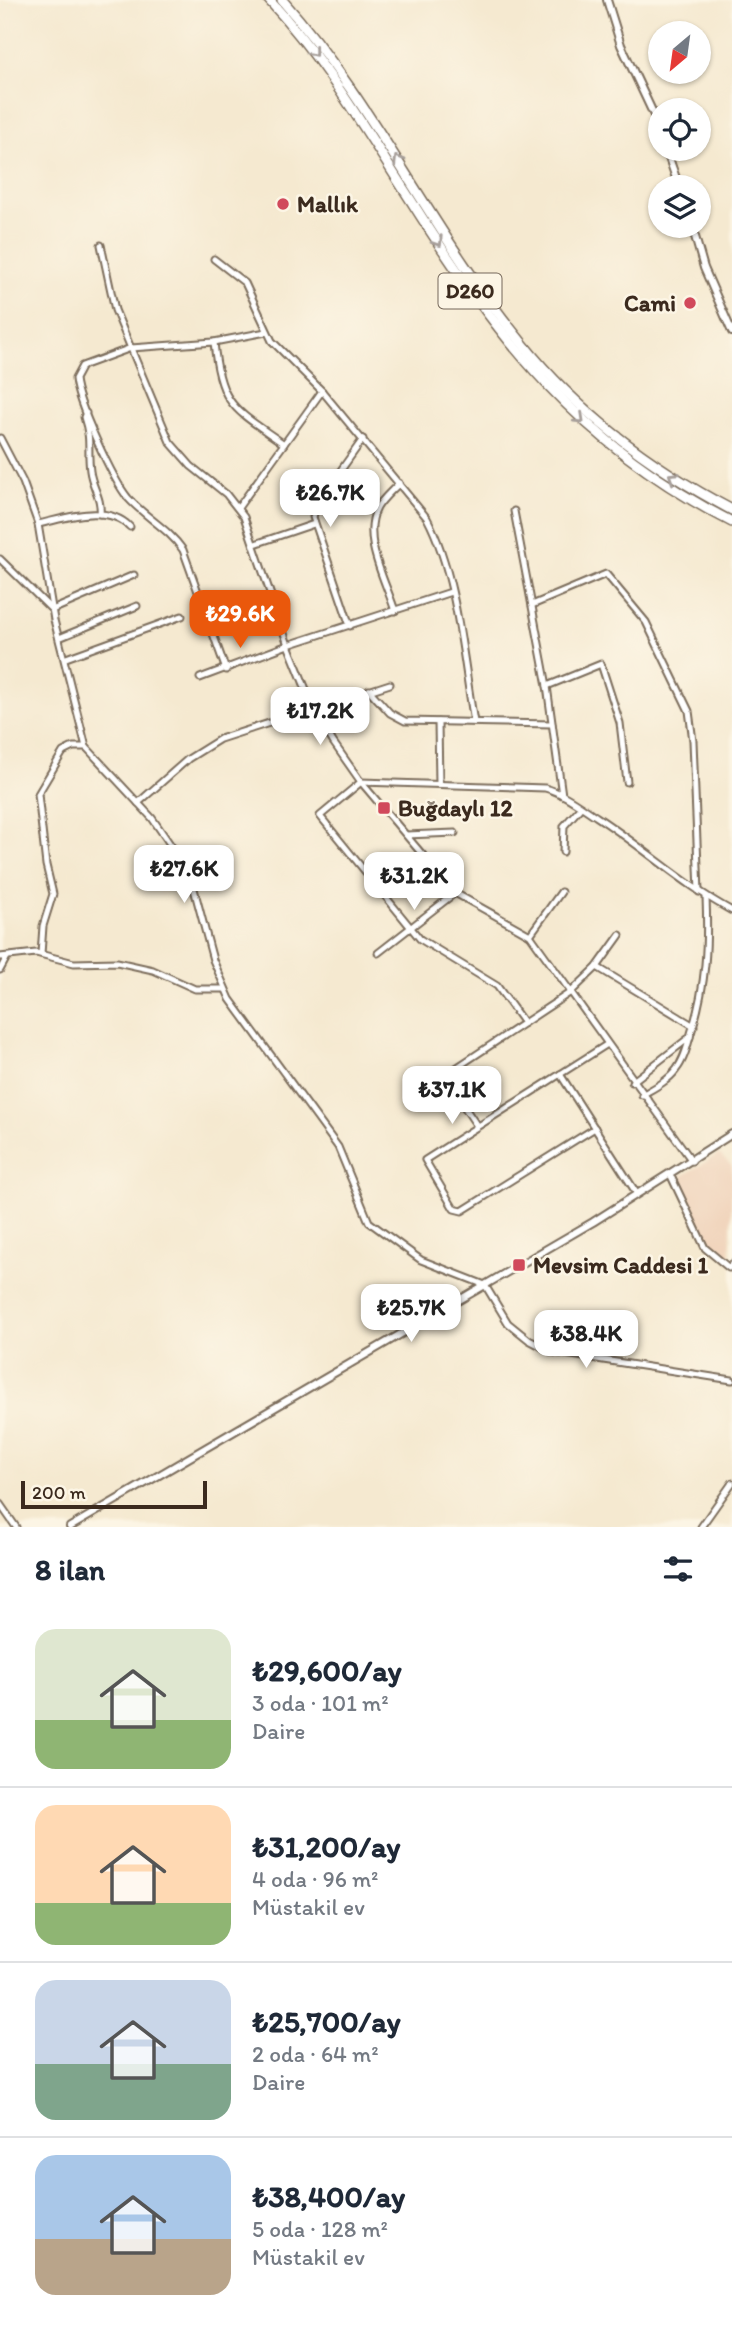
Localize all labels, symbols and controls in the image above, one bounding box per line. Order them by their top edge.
north arrow [648,21,710,84]
map controls [648,21,711,238]
one-way arrow [304,44,317,57]
button: locate [648,98,711,161]
one-way arrow [393,155,406,168]
button: layers [648,175,711,238]
place label: Mallık [297,190,359,218]
marker: Mallık [275,196,291,212]
one-way arrow [429,234,442,247]
road number: D260 [438,274,502,308]
place label: Cami [624,289,676,317]
marker: Cami [682,295,698,311]
one-way arrow [572,410,585,423]
pin: ₺26.7K [273,470,387,529]
one-way arrow [667,472,680,485]
text: ₺26.7K [296,478,364,506]
pin: ₺29.6K [183,590,297,650]
text: ₺29.6K [205,599,275,627]
pin: ₺17.2K [263,688,377,747]
text: ₺17.2K [287,696,353,724]
place label: Buğdaylı 12 [398,794,513,822]
marker: Buğdaylı 12 [376,800,392,816]
pin: ₺27.6K [127,846,241,905]
pin: ₺31.2K [357,852,471,912]
text: ₺27.6K [150,854,218,882]
text: ₺31.2K [380,861,448,889]
pin: ₺37.1K [395,1066,509,1126]
text: ₺37.1K [418,1075,486,1103]
place label: Mevsim Caddesi 1 [533,1251,708,1279]
marker: Mevsim Caddesi 1 [511,1257,527,1273]
pin: ₺25.7K [354,1284,468,1344]
text: ₺25.7K [377,1293,445,1321]
pin: ₺38.4K [529,1310,643,1370]
text: ₺38.4K [550,1319,622,1347]
scale bar [21,1478,206,1510]
text: 200 m [32,1481,86,1504]
icon: filters [659,1550,697,1588]
text: 8 ilan [35,1551,105,1588]
text: ₺29,600/ay [252,1652,402,1689]
icon: home [91,1657,175,1741]
text: 3 oda · 101 m² [252,1689,389,1717]
text: Daire [252,1717,305,1745]
text: ₺31,200/ay [252,1828,400,1865]
icon: home [91,1833,175,1917]
text: 4 oda · 96 m² [252,1865,379,1893]
text: Müstakil ev [252,1893,365,1921]
text: ₺25,700/ay [252,2003,401,2040]
icon: home [91,2008,175,2092]
text: 2 oda · 64 m² [252,2040,379,2068]
text: Daire [252,2068,305,2096]
text: ₺38,400/ay [252,2178,405,2215]
icon: home [91,2183,175,2267]
text: 5 oda · 128 m² [252,2215,388,2243]
text: Müstakil ev [252,2243,365,2271]

